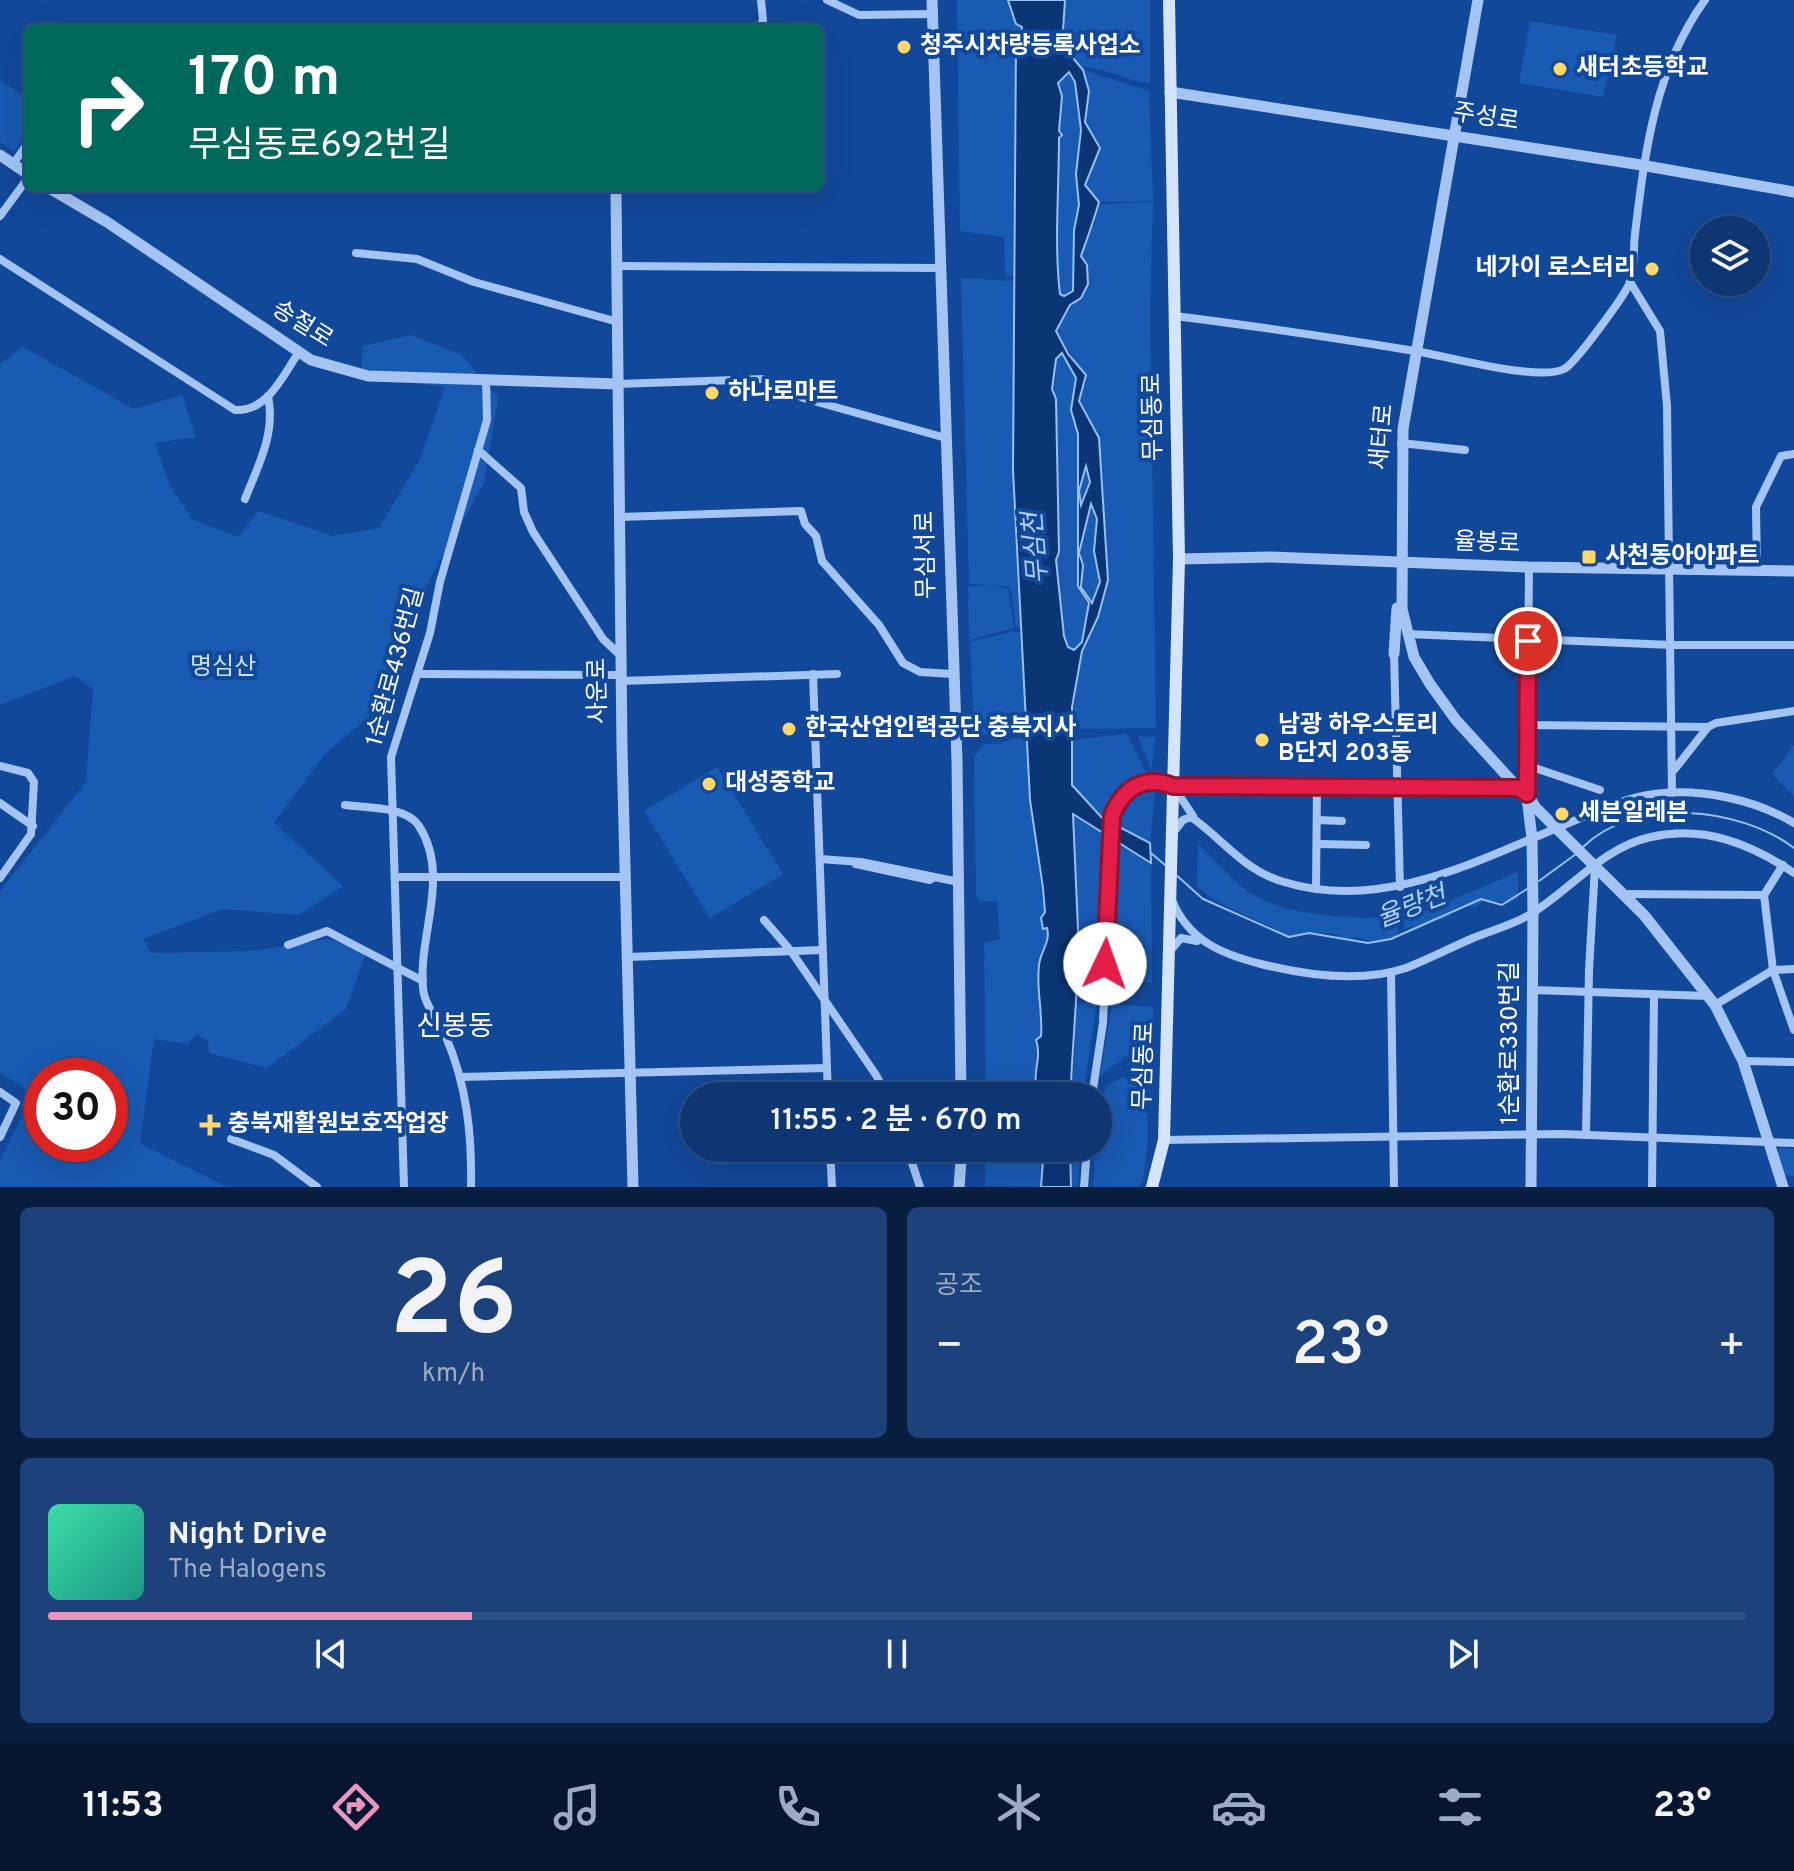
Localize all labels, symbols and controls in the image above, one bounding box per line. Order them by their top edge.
place label: 청주시차량등록사업소 [920,32,1141,62]
marker: 청주시차량등록사업소 [895,38,913,56]
text: 170 m [188,45,340,115]
place label: 새터초등학교 [1576,54,1708,84]
icon: right [56,56,160,160]
marker: 새터초등학교 [1551,60,1569,78]
street label: 주성로 [1451,98,1521,138]
text: 무심동로692번길 [188,124,450,170]
map controls [1690,216,1770,296]
button: layers [1690,216,1770,296]
place label: 네가이 로스터리 [1475,254,1636,284]
marker: 네가이 로스터리 [1643,260,1661,278]
street label: 송절로 [266,295,338,355]
street label: 무심동로 [1138,373,1170,461]
place label: 하나로마트 [728,378,838,408]
marker: 하나로마트 [703,384,721,402]
street label: 새터로 [1365,403,1401,471]
water label: 무심천 [1017,508,1057,585]
street label: 무심서로 [911,511,943,599]
street label: 율봉로 [1453,528,1521,560]
place label: 사천동아아파트 [1605,542,1760,572]
marker: 사천동아아파트 [1580,548,1598,566]
street label: 1순환로436번길 [360,584,432,750]
pin [1494,607,1562,675]
icon: arrive [1506,619,1550,663]
park label: 명심산 [190,653,256,683]
street label: 사운로 [583,658,615,724]
place label: 남광 하우스토리 B단지 203동 [1278,711,1439,769]
place label: 한국산업인력공단 충북지사 [805,714,1076,744]
marker: 한국산업인력공단 충북지사 [780,720,798,738]
marker: 남광 하우스토리 B단지 203동 [1253,731,1271,749]
place label: 대성중학교 [725,769,835,799]
marker: 대성중학교 [700,775,718,793]
place label: 세븐일레븐 [1578,799,1688,829]
marker: 세븐일레븐 [1553,805,1571,823]
water label: 율량천 [1373,879,1454,936]
position arrow [1063,922,1147,1006]
street label: 1순환로330번길 [1496,961,1526,1125]
district label: 신봉동 [416,1010,494,1046]
street label: 무심동로 [1128,1021,1162,1111]
speed limit sign: 30 [24,1058,128,1162]
text: 11:55 · 2 분 · 670 m [771,1103,1021,1140]
place label: 충북재활원보호작업장 [228,1110,449,1140]
marker: 충북재활원보호작업장 [199,1114,221,1136]
text: 26 [390,1240,517,1372]
text: 공조 [935,1270,983,1303]
text: 23° [1292,1310,1389,1386]
text: − [935,1320,963,1376]
text: + [1718,1320,1746,1376]
text: km/h [422,1358,485,1391]
text: Night Drive [168,1517,327,1554]
text: The Halogens [168,1554,327,1587]
icon: previous [309,1632,353,1676]
icon: pause [875,1632,919,1676]
icon: next [1441,1632,1485,1676]
icon: directions [328,1779,384,1835]
icon: music [549,1779,605,1835]
icon: phone [770,1779,826,1835]
icon: climate [991,1779,1047,1835]
icon: car [1211,1779,1267,1835]
icon: filters [1432,1779,1488,1835]
text: 11:53 [82,1784,164,1830]
text: 23° [1653,1784,1712,1830]

